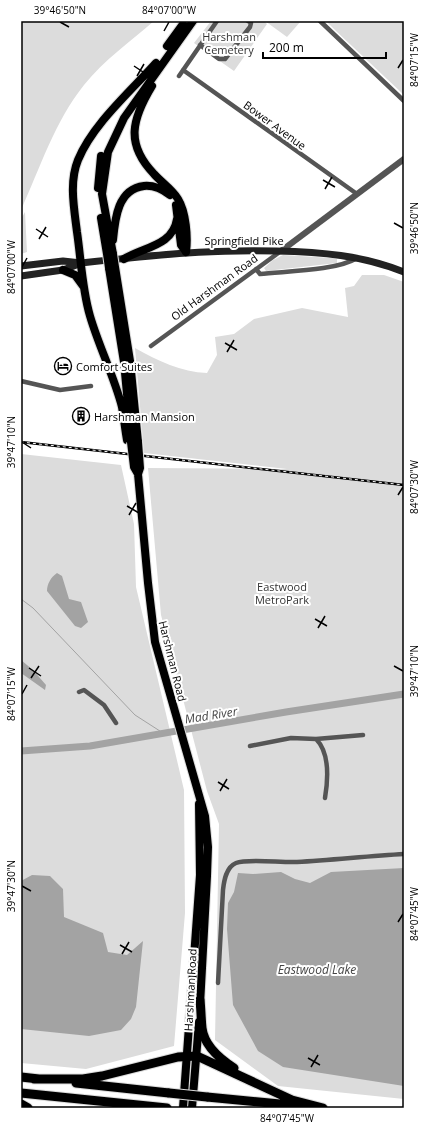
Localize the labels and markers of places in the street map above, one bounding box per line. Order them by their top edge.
hotel icon: Comfort Suites [53,356,73,376]
place label: Comfort Suites [76,359,152,374]
building icon: Harshman Mansion [71,406,91,426]
place label: Harshman Mansion [94,409,195,424]

